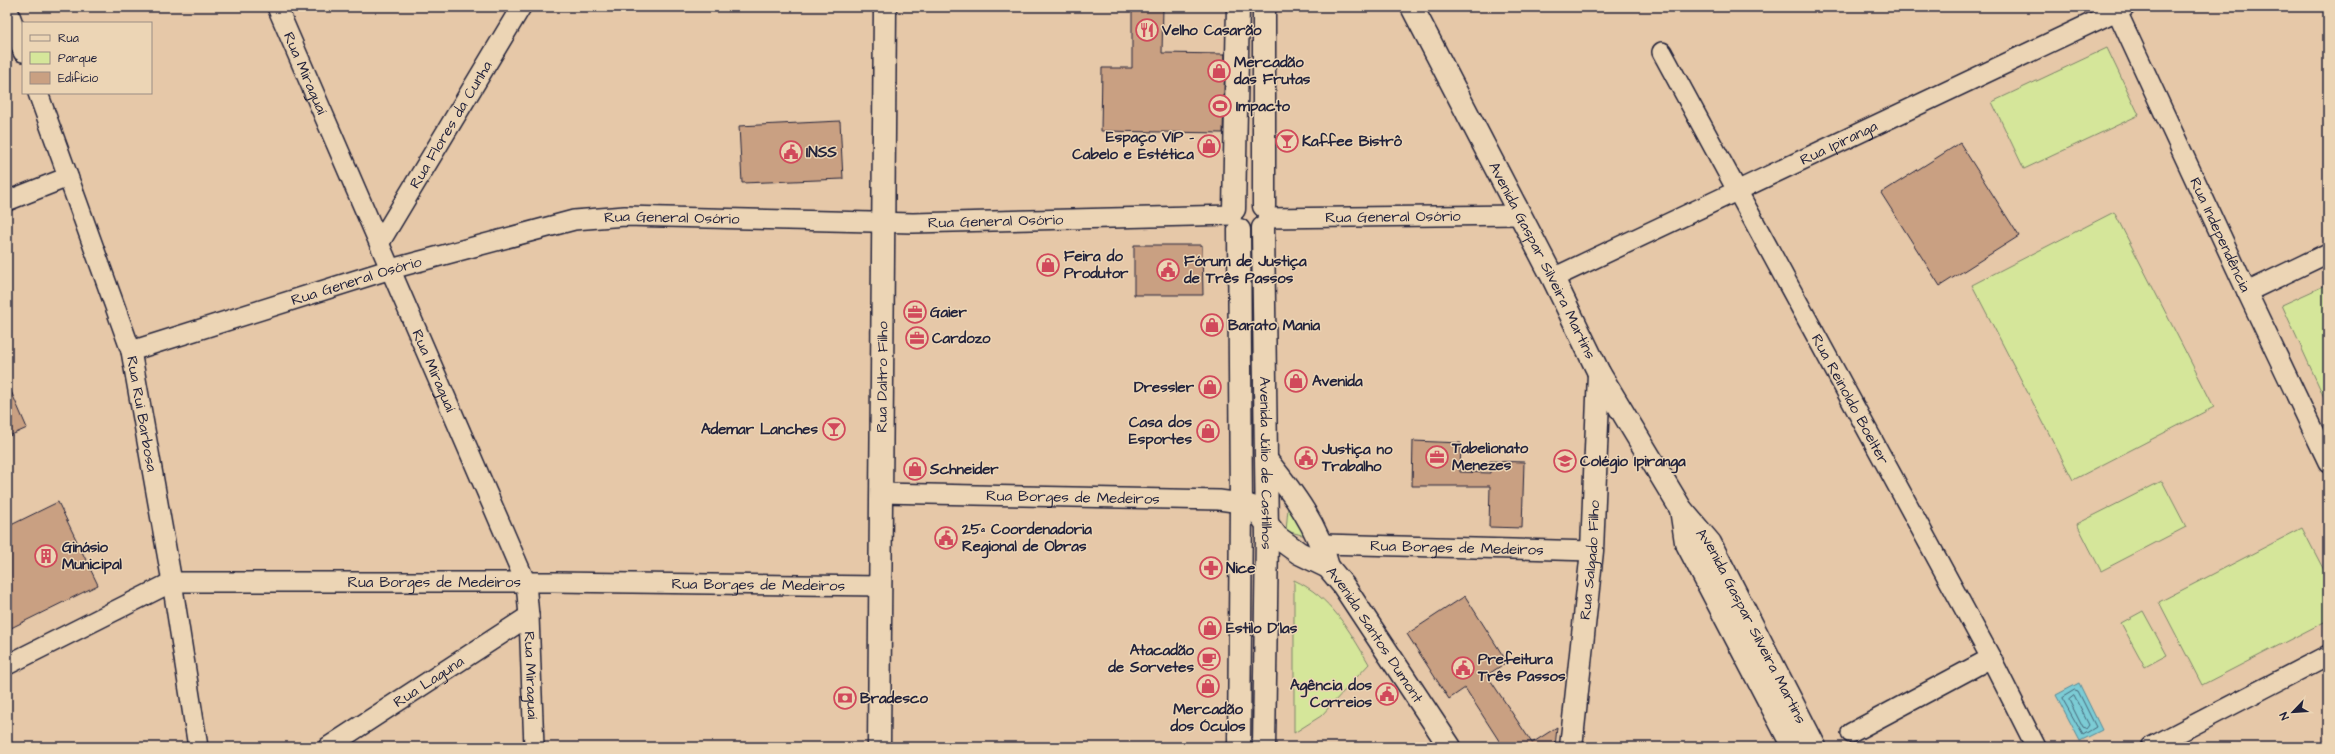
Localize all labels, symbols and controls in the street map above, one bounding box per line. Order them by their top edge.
restaurant icon: Velho Casarão [1134,17,1160,43]
place label: Velho Casarão [1161,20,1262,41]
legend [22,22,152,94]
street label: Rua Miraguaí [278,29,333,118]
text: Rua [58,30,79,47]
text: Parque [58,50,98,67]
place label: Mercadão das Frutas [1233,52,1311,90]
street label: Rua Flores da Cunha [404,57,497,192]
shop icon: Mercadão das Frutas [1206,58,1232,84]
text: Edifício [58,70,98,87]
sports icon: Impacto [1207,93,1233,119]
place label: Impacto [1236,96,1290,117]
street label: Rua Ipiranga [1796,115,1881,170]
place label: Espaço VIP - Cabelo e Estética [1072,127,1194,165]
bar icon: Kaffee Bistrô [1274,128,1300,154]
place label: Kaffee Bistrô [1302,131,1403,152]
shop icon: Espaço VIP - Cabelo e Estética [1196,133,1222,159]
public building icon: INSS [778,139,804,165]
place label: INSS [806,142,837,163]
street label: Avenida Gaspar Silveira Martins [1484,158,1601,363]
street label: Rua Independência [2185,174,2256,296]
street label: Rua General Osório [603,205,740,229]
street label: Rua General Osório [1325,205,1461,228]
street label: Rua General Osório [928,209,1064,233]
place label: Feira do Produtor [1064,246,1129,284]
street label: Rua General Osório [288,251,424,310]
place label: Fórum de Justiça de Três Passos [1183,251,1307,289]
shop icon: Feira do Produtor [1035,252,1061,278]
public building icon: Fórum de Justiça de Três Passos [1155,257,1181,283]
office icon: Gaier [902,299,928,325]
place label: Gaier [930,302,967,323]
shop icon: Barato Mania [1199,312,1225,338]
place label: Barato Mania [1228,315,1321,336]
street label: Rua Daltro Filho [871,321,893,433]
office icon: Cardozo [904,325,930,351]
street label: Rua Miraguaí [407,326,461,416]
place label: Cardozo [932,328,991,349]
street label: Rua Reinoldo Boelter [1806,330,1894,468]
street label: Rua Rui Barbosa [122,354,163,474]
shop icon: Avenida [1283,368,1309,394]
place label: Avenida [1312,371,1363,392]
shop icon: Dressler [1197,374,1223,400]
street label: Avenida Júlio de Castilhos [1254,376,1278,550]
place label: Dressler [1134,377,1195,398]
place label: Casa dos Esportes [1129,412,1192,450]
bar icon: Ademar Lanches [821,416,847,442]
shop icon: Casa dos Esportes [1195,418,1221,444]
place label: Ademar Lanches [701,419,818,440]
place label: Tabelionato Menezes [1451,438,1529,476]
place label: Justiça no Trabalho [1321,439,1393,477]
office icon: Tabelionato Menezes [1424,444,1450,470]
public building icon: Justiça no Trabalho [1293,445,1319,471]
school or university icon: Colégio Ipiranga [1552,448,1578,474]
place label: Colégio Ipiranga [1580,451,1686,474]
shop icon: Schneider [902,456,928,482]
place label: Schneider [929,459,999,480]
street label: Rua Borges de Medeiros [986,485,1160,509]
street label: Rua Salgado Filho [1574,499,1605,621]
place label: 25ª Coordenadoria Regional de Obras [961,519,1092,559]
street label: Avenida Gaspar Silveira Martins [1691,523,1812,728]
public building icon: 25ª Coordenadoria Regional de Obras [933,525,959,551]
street label: Rua Borges de Medeiros [1370,535,1544,560]
place label: Ginásio Municipal [62,537,123,575]
building icon: Ginásio Municipal [33,543,59,569]
pharmacy icon: Nice [1198,555,1224,581]
place label: Nice [1226,558,1255,579]
street label: Avenida Santos Dumont [1321,562,1428,707]
street label: Rua Borges de Medeiros [348,572,522,594]
street label: Rua Borges de Medeiros [671,573,846,596]
shop icon: Estilo D'las [1197,615,1223,641]
place label: Estilo D'las [1226,618,1298,639]
street label: Rua Miraguaí [519,631,543,720]
place label: Atacadão de Sorvetes [1107,640,1195,678]
cafe icon: Atacadão de Sorvetes [1196,646,1222,672]
place label: Prefeitura Três Passos [1477,649,1566,687]
street label: Rua Laguna [389,651,468,712]
public building icon: Prefeitura Três Passos [1450,655,1476,681]
shop icon: Mercadão dos Óculos [1195,673,1221,699]
place label: Agência dos Correios [1290,675,1372,713]
public building icon: Agência dos Correios [1374,681,1400,707]
bank icon: Bradesco [832,685,858,711]
place label: Bradesco [860,688,928,709]
north arrow [2273,692,2313,732]
place label: Mercadão dos Óculos [1169,699,1246,737]
text: N [2276,710,2293,722]

